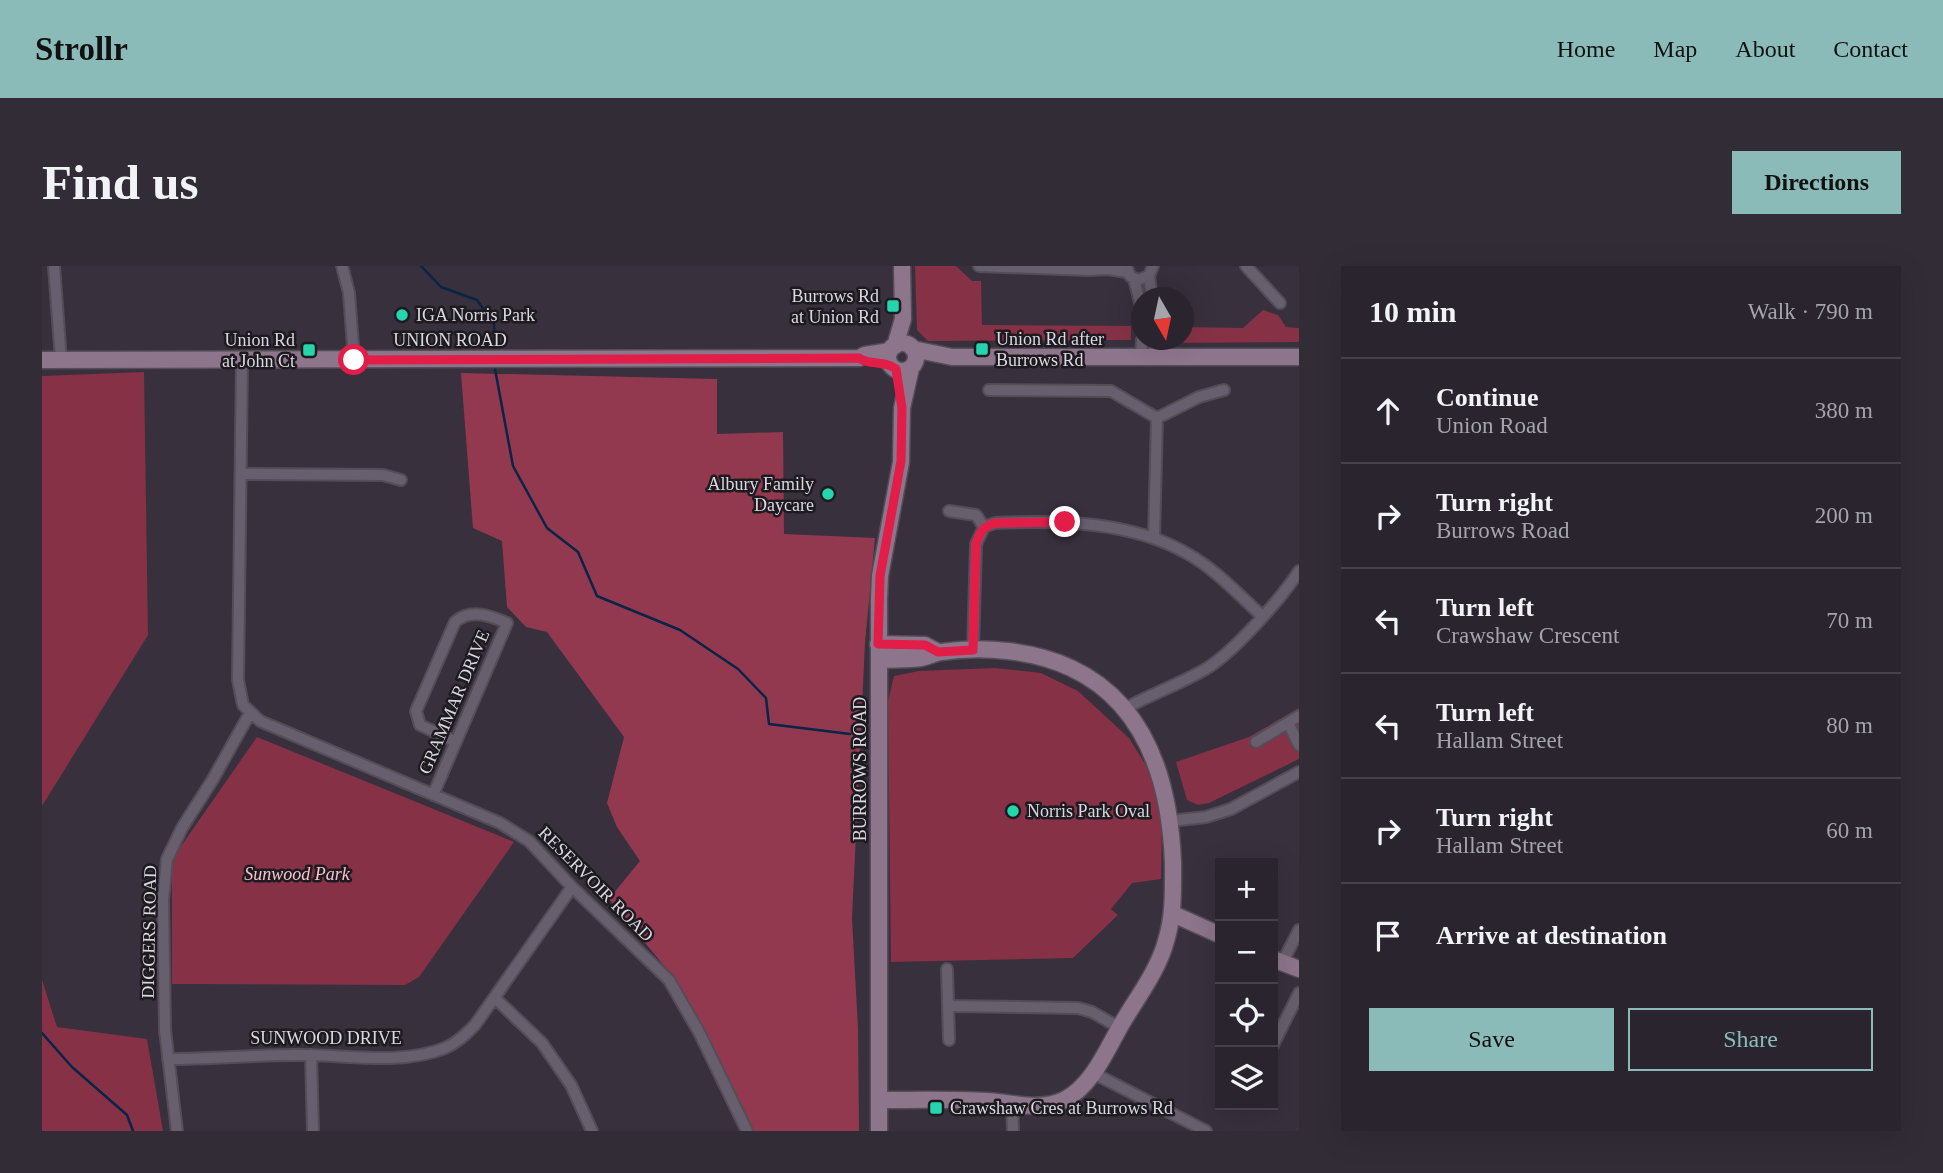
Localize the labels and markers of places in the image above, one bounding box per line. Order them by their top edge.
place label: Burrows Rd at Union Rd [791,286,879,327]
marker: Burrows Rd at Union Rd [885,298,901,314]
place label: IGA Norris Park [416,305,535,325]
marker: IGA Norris Park [394,307,410,323]
place label: Union Rd after Burrows Rd [996,329,1104,370]
place label: Union Rd at John Ct [222,330,295,371]
marker: Union Rd after Burrows Rd [974,341,990,357]
marker: Union Rd at John Ct [301,342,317,358]
place label: Albury Family Daycare [708,474,814,515]
marker: Albury Family Daycare [820,486,836,502]
place label: Norris Park Oval [1027,801,1150,821]
marker: Norris Park Oval [1005,803,1021,819]
place label: Crawshaw Cres at Burrows Rd [950,1098,1173,1118]
marker: Crawshaw Cres at Burrows Rd [928,1100,944,1116]

